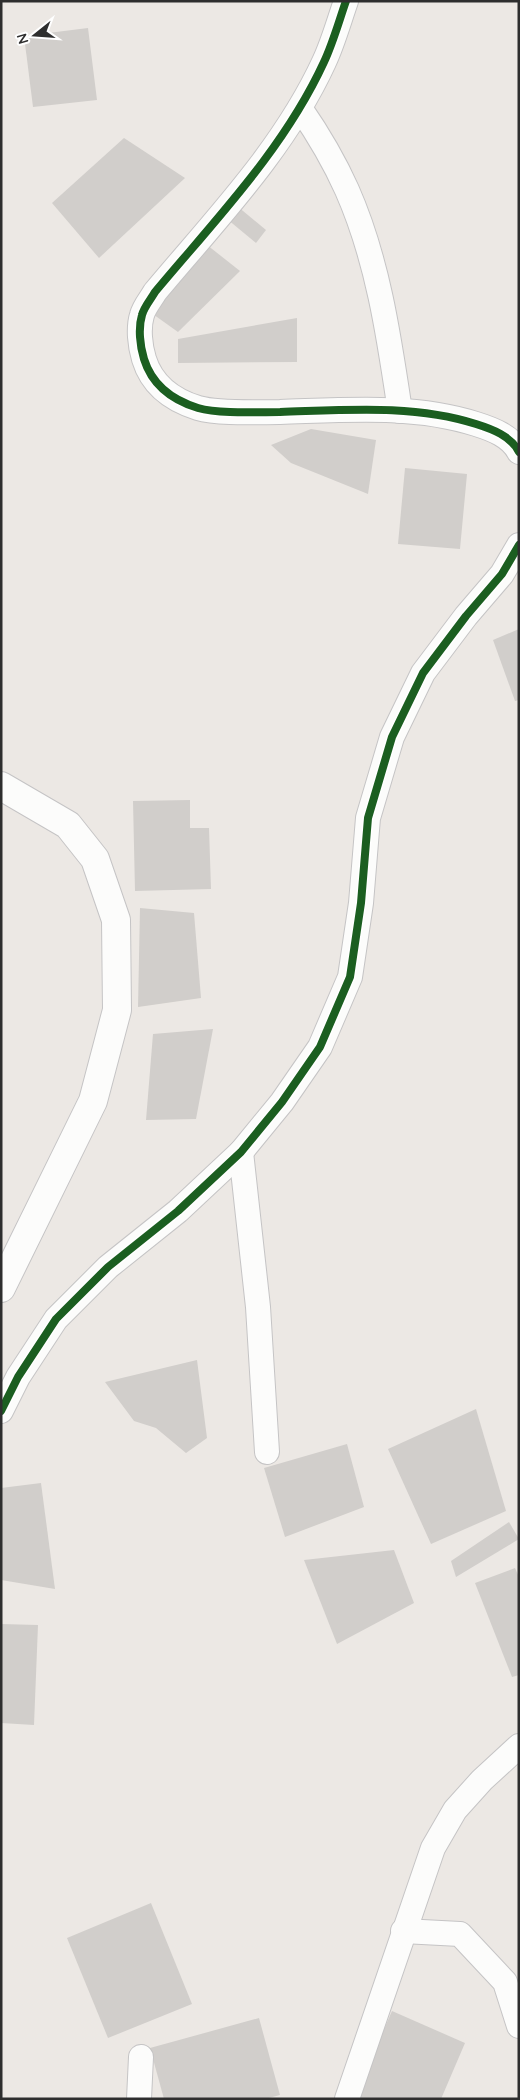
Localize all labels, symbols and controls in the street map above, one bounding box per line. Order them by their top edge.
north arrow [10,10,60,60]
text: N [12,31,33,46]

